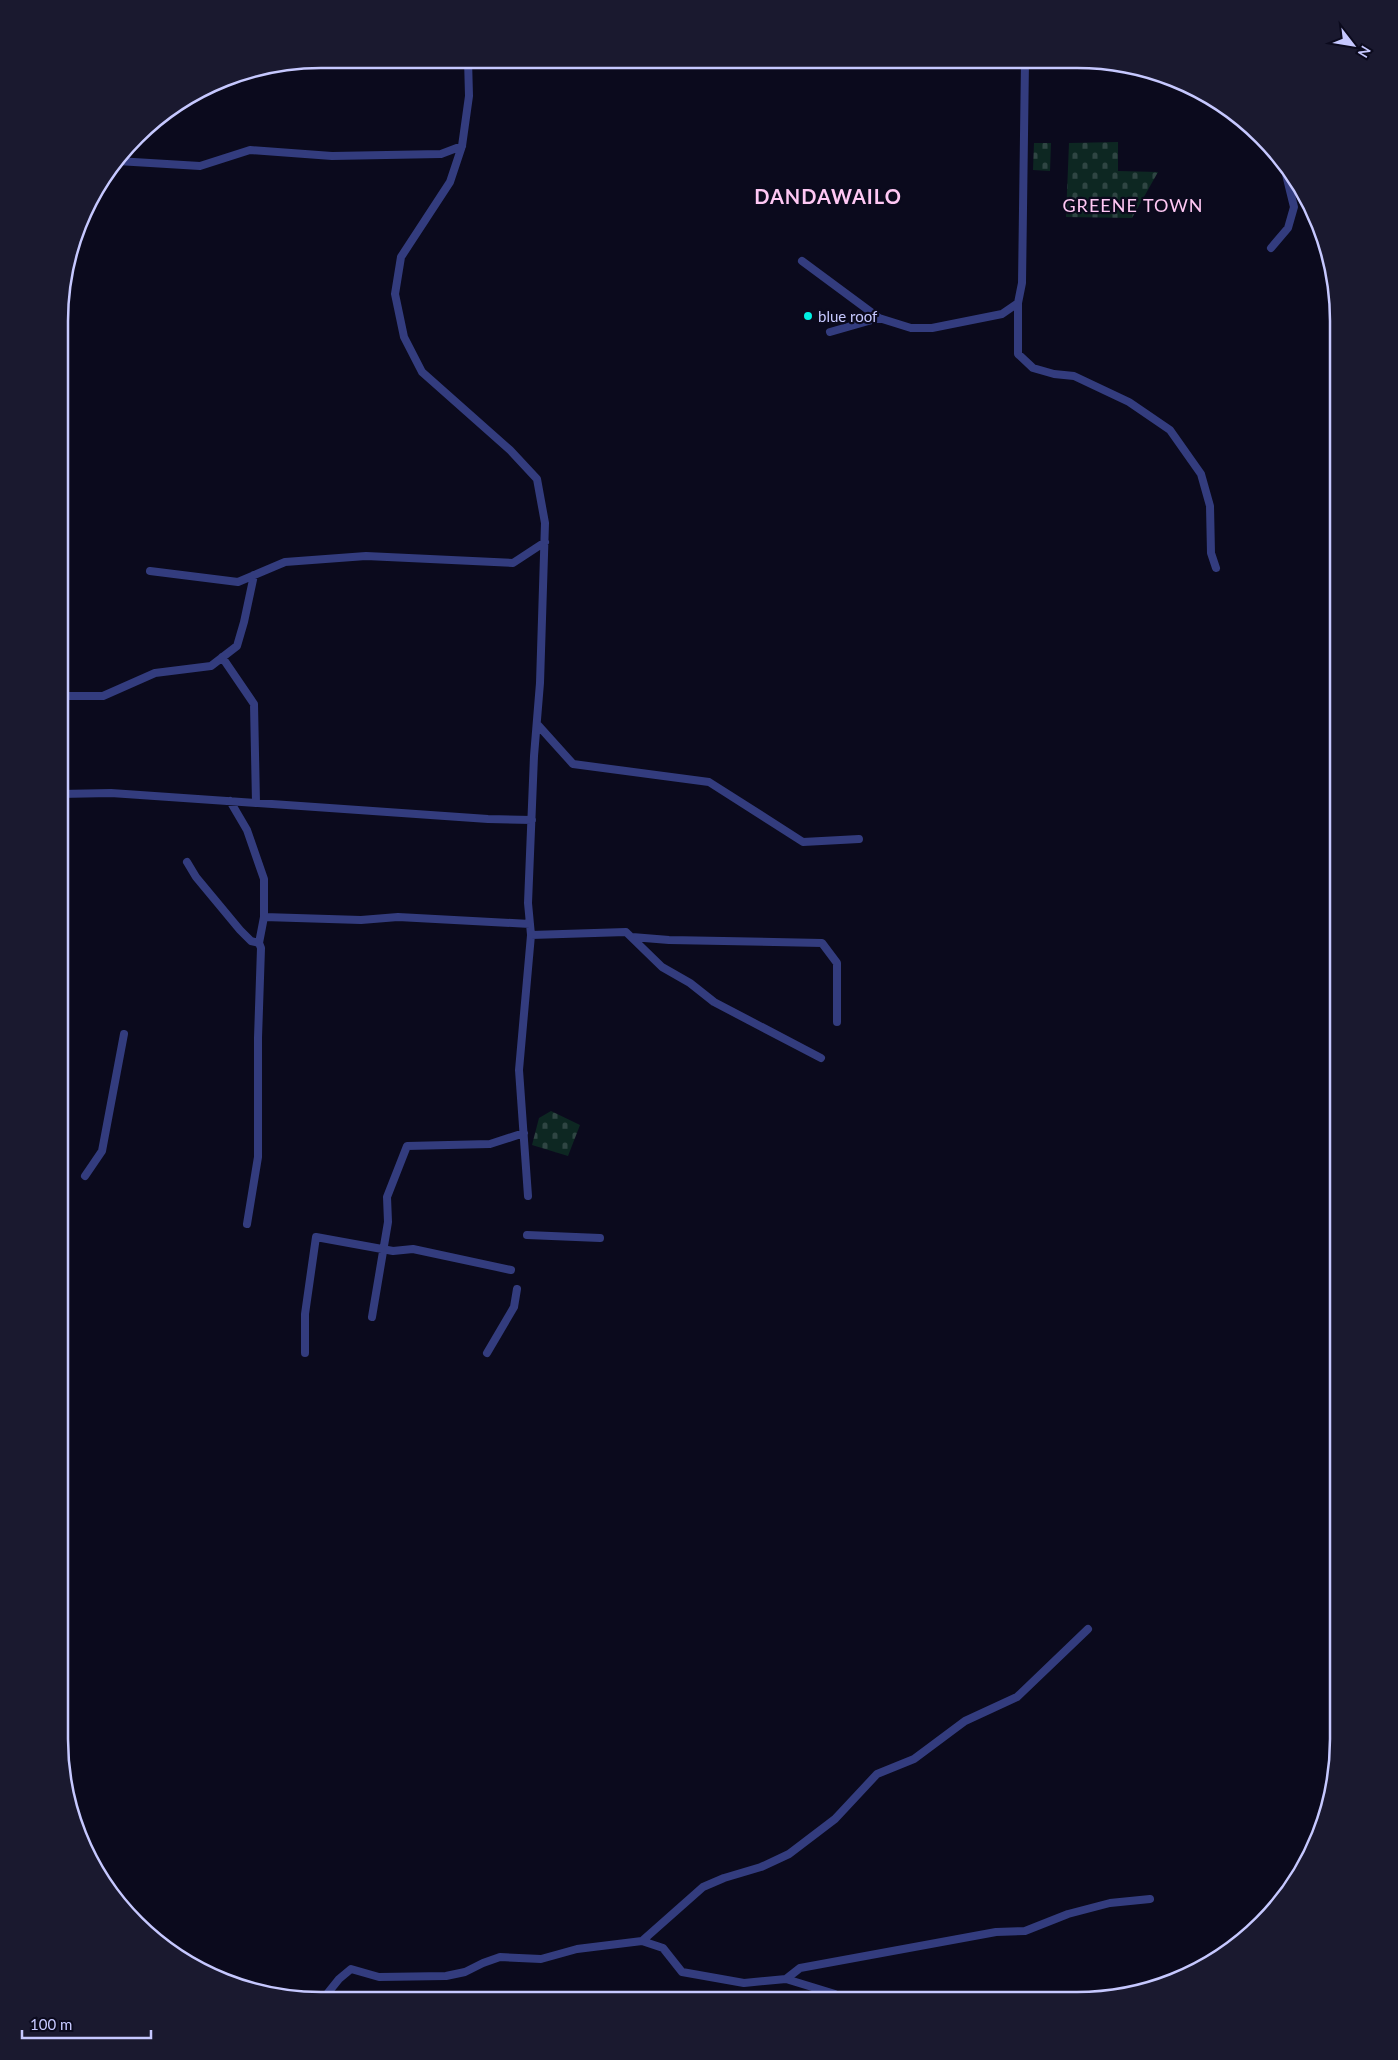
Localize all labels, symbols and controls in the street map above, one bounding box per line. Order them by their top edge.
north arrow [1328,20,1378,70]
text: N [1355,43,1375,61]
district label: DANDAWAILO [754,184,902,208]
district label: GREENE TOWN [1062,194,1204,216]
place label: blue roof [818,307,878,325]
marker: blue roof [802,310,814,322]
scale bar [22,2008,151,2040]
text: 100 m [30,2015,72,2033]

